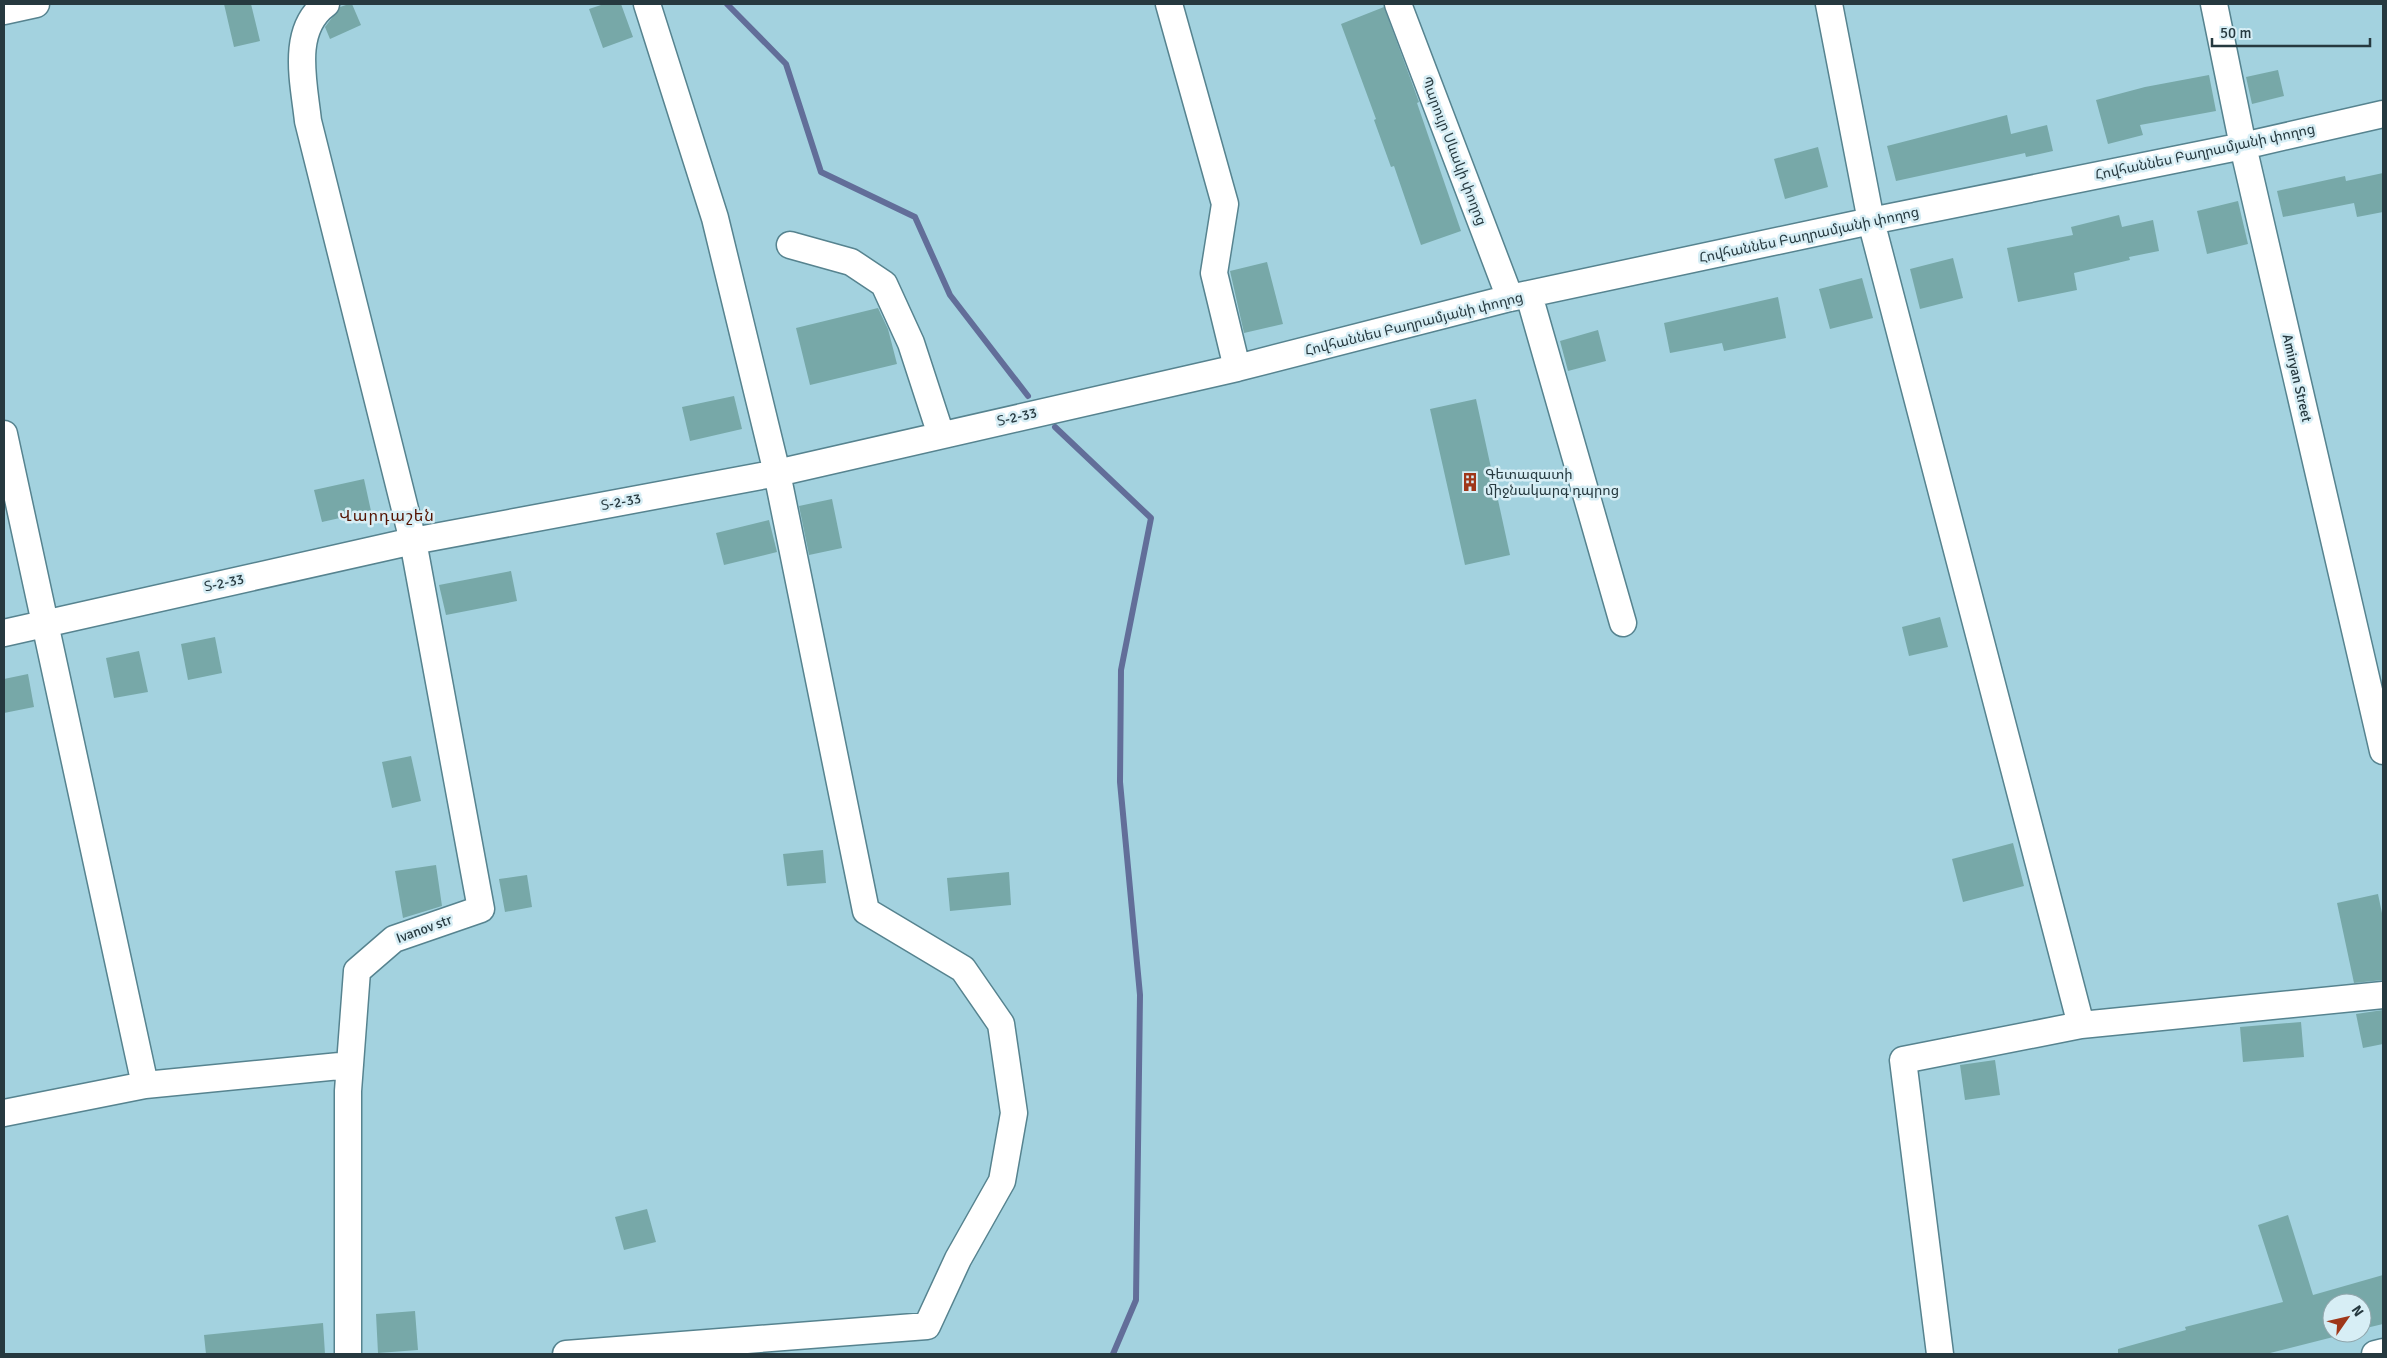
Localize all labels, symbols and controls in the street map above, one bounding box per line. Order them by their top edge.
scale bar [2212,15,2370,47]
text: 50 m [2220,24,2251,42]
street label: Պարույր Սևակի փողոց [1418,74,1490,228]
street label: Հովհաննես Բաղրամյանի փողոց [2093,120,2317,184]
street label: Հովհաննես Բաղրամյանի փողոց [1697,203,1921,267]
street label: Հովհաննես Բաղրամյանի փողոց [1303,289,1525,359]
street label: Amiryan Street [2279,332,2315,424]
street label: Տ-2-33 [995,404,1039,430]
place label: Գետազատի միջնակարգ դպրոց [1485,466,1619,499]
building icon: Գետազատի միջնակարգ դպրոց [1459,471,1481,493]
street label: Տ-2-33 [600,490,642,514]
district label: Վարդաշեն [339,506,435,526]
street label: Տ-2-33 [202,570,246,596]
street label: Ivanov str [394,911,455,947]
north arrow [2322,1293,2372,1343]
text: N [2348,1302,2367,1320]

